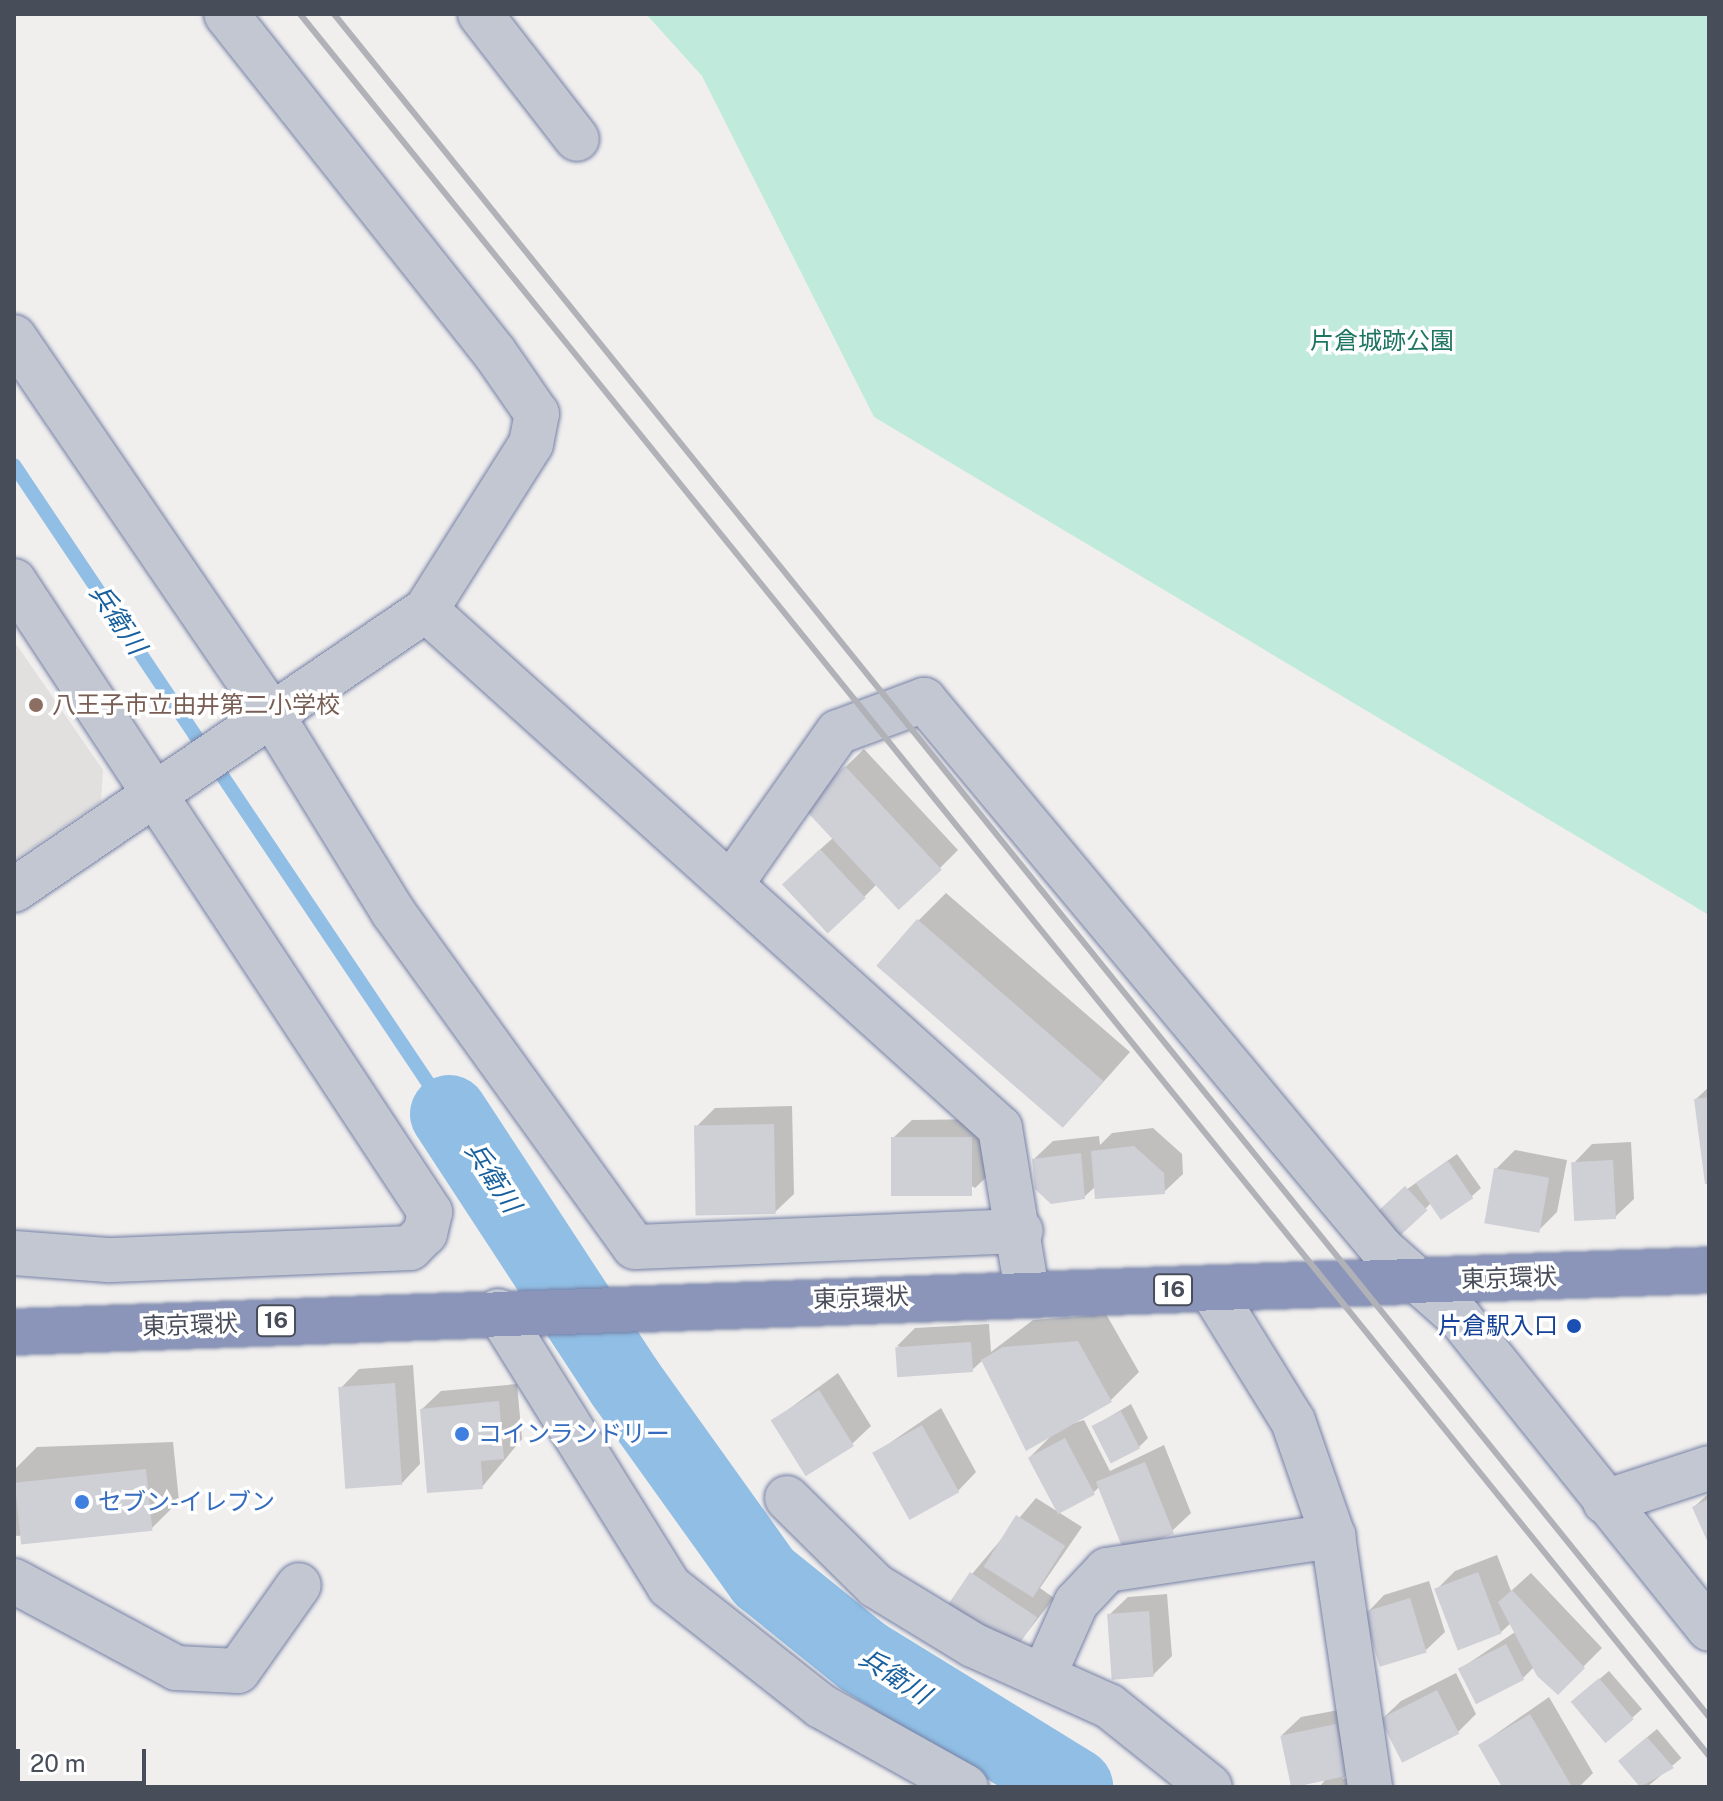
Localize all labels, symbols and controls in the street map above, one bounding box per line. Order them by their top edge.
park label: 片倉城跡公園 [1310,327,1454,355]
water label: 兵衛川 [83,578,153,660]
place label: 八王子市立由井第二小学校 [52,691,340,719]
marker: 八王子市立由井第二小学校 [27,696,45,714]
water label: 兵衛川 [459,1136,527,1218]
street label: 東京環状 [1461,1262,1557,1294]
road number: 16 [1153,1272,1193,1308]
street label: 東京環状 [813,1282,909,1314]
road number: 16 [256,1303,296,1339]
street label: 東京環状 [142,1309,238,1341]
place label: 片倉駅入口 [1438,1312,1558,1340]
marker: 片倉駅入口 [1565,1317,1583,1335]
place label: コインランドリー [478,1420,670,1448]
marker: コインランドリー [453,1425,471,1443]
place label: セブン-イレブン [98,1488,275,1516]
marker: セブン-イレブン [73,1493,91,1511]
water label: 兵衛川 [854,1642,936,1710]
scale bar [20,1733,150,1783]
text: 20 m [30,1749,86,1777]

